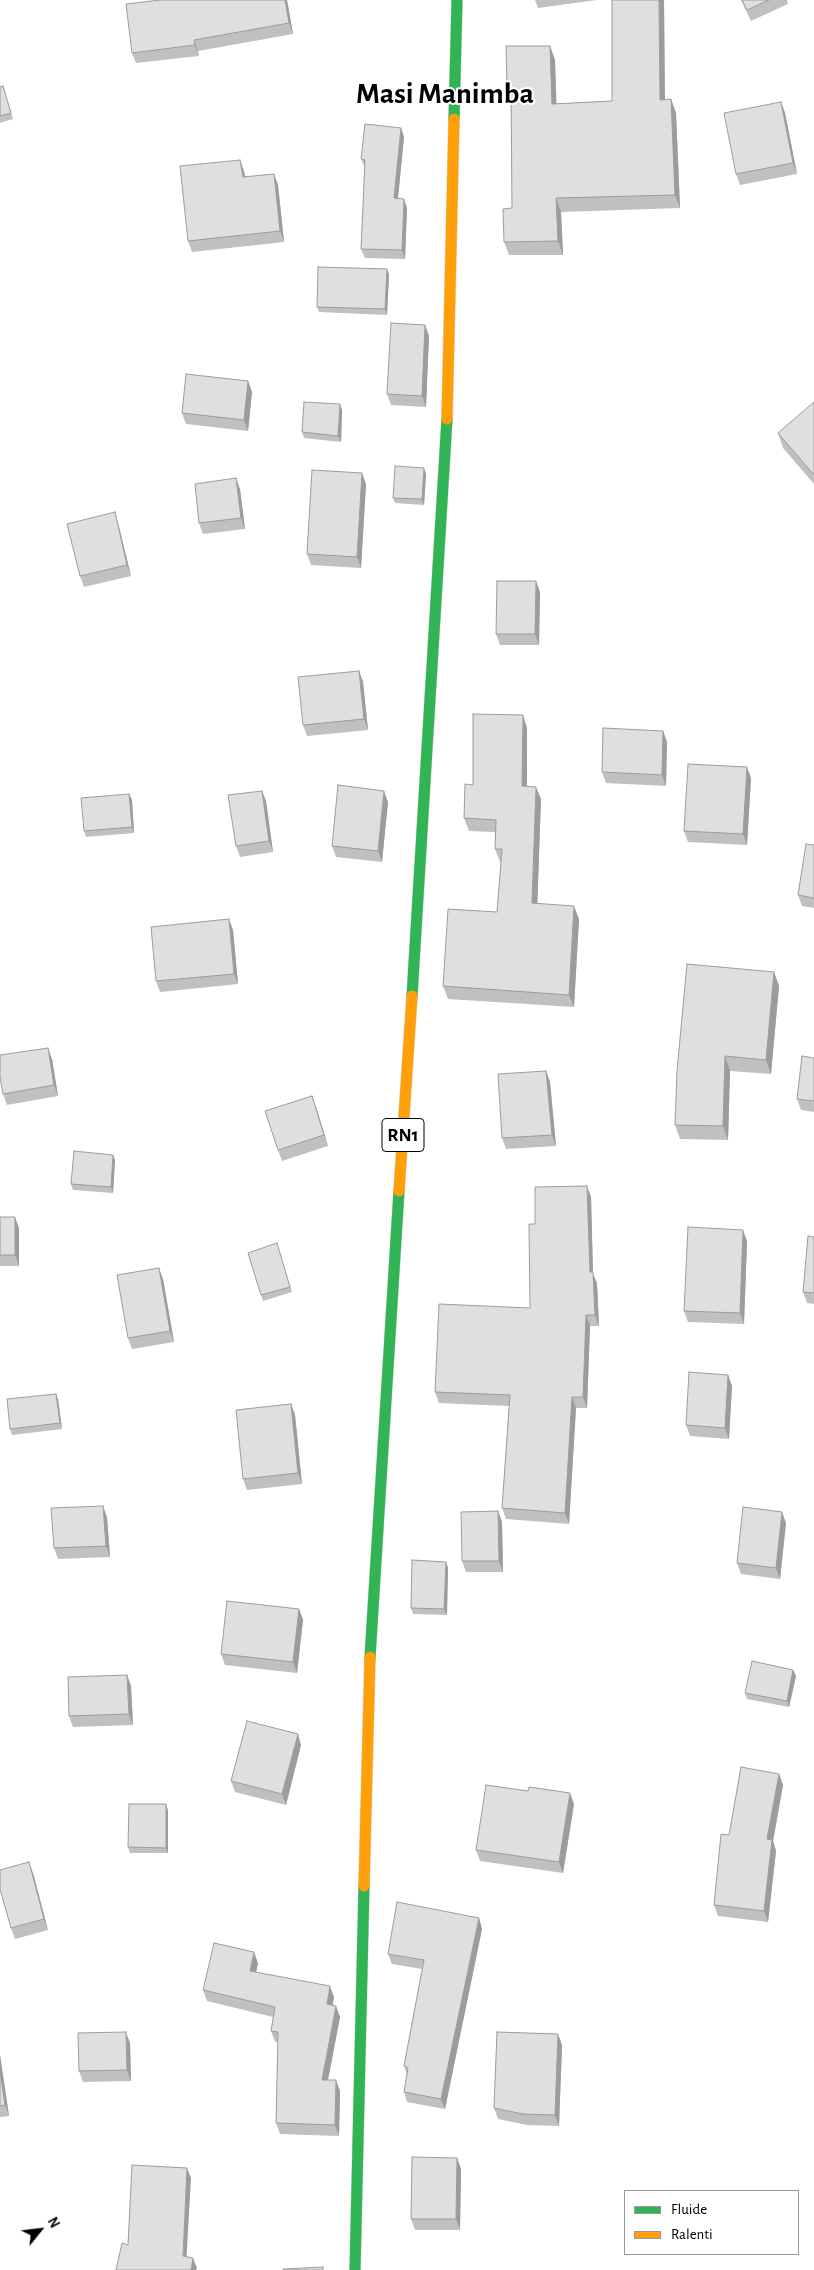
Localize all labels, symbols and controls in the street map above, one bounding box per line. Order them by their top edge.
district label: Masi Manimba [356,76,534,112]
road number: RN1 [382,1118,424,1152]
legend [624,2190,799,2255]
text: Fluide [671,2202,707,2217]
north arrow [15,2205,65,2255]
text: N [45,2215,62,2230]
text: Ralenti [671,2227,713,2242]

